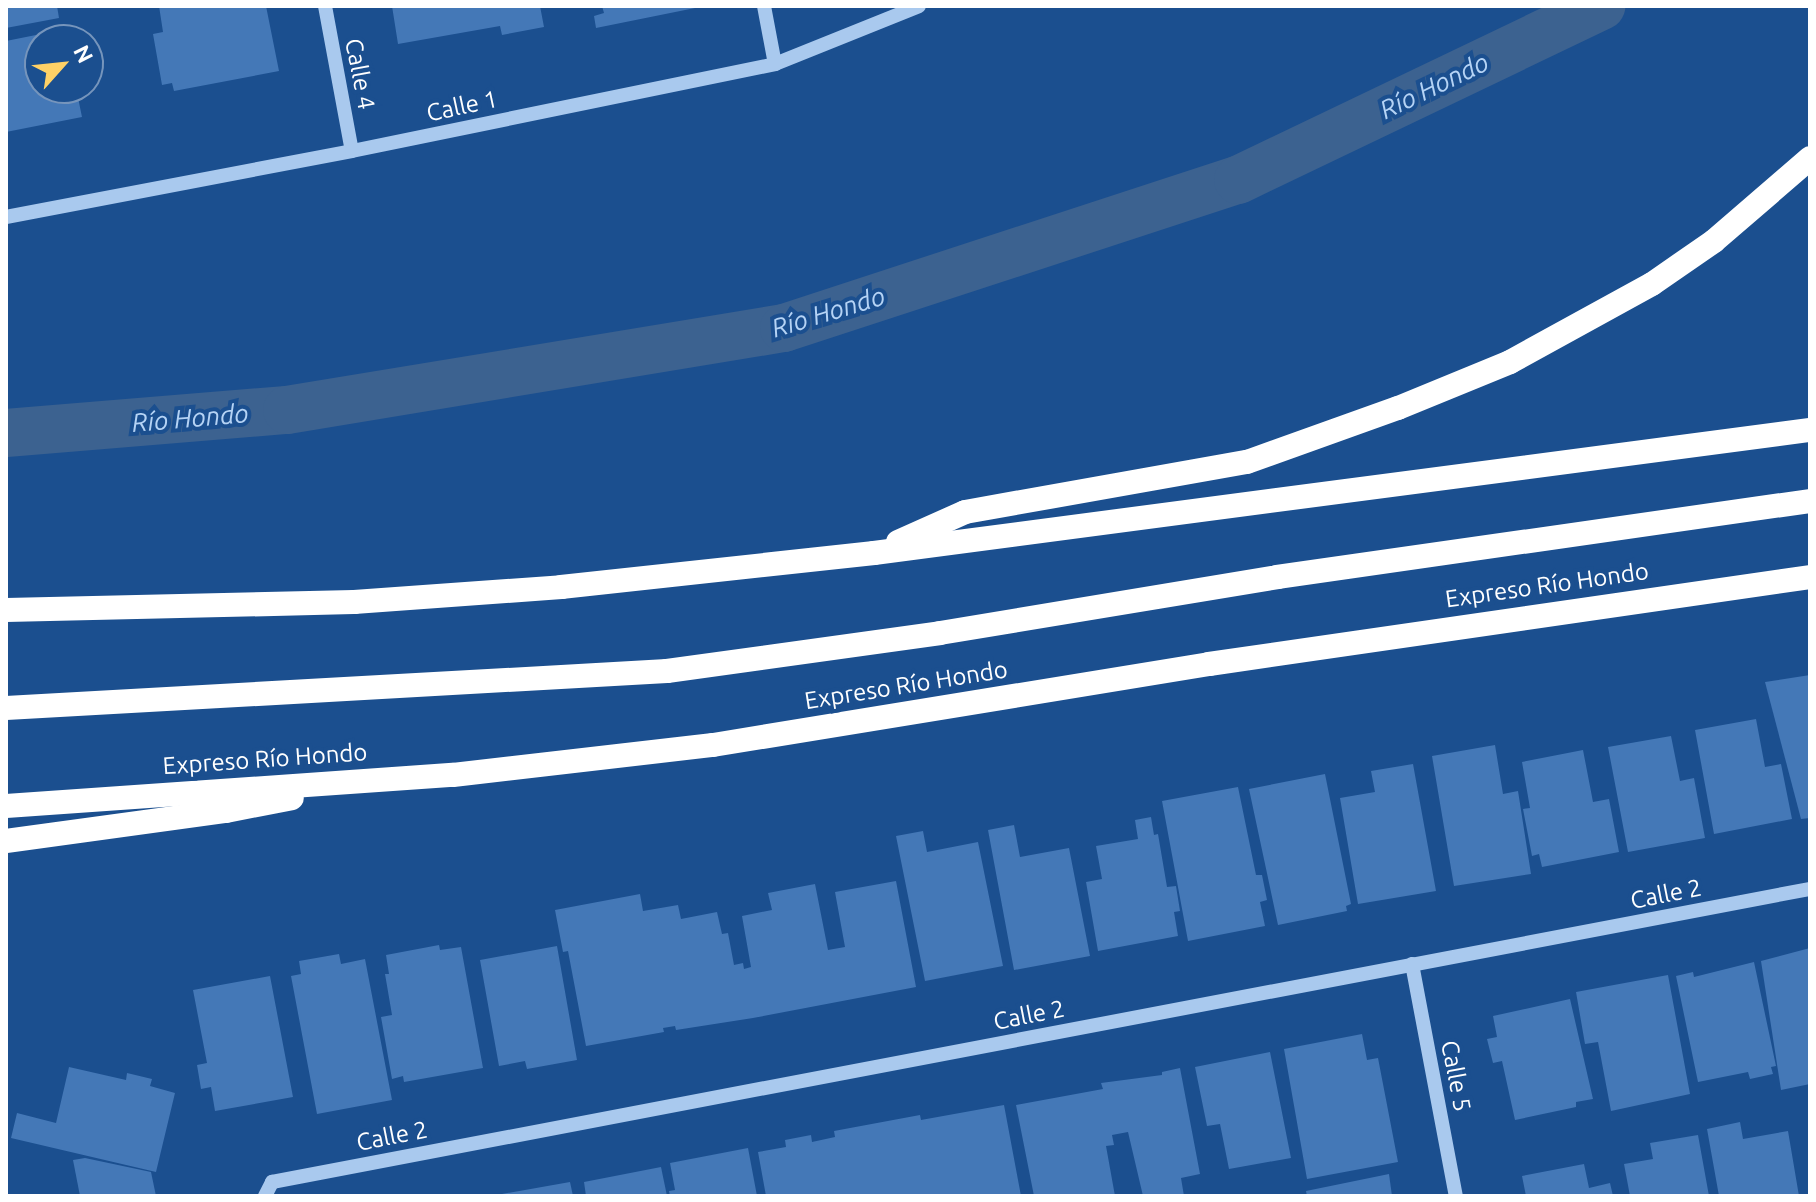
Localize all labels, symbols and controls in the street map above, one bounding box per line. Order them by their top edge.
north arrow [24,24,104,104]
street label: Calle 4 [339,36,381,112]
text: N [69,41,99,67]
water label: Río Hondo [1375,46,1493,126]
street label: Calle 1 [424,84,500,128]
water label: Río Hondo [767,280,889,344]
water label: Río Hondo [130,397,250,439]
street label: Expreso Río Hondo [1443,556,1651,614]
street label: Expreso Río Hondo [802,655,1010,715]
street label: Expreso Río Hondo [162,737,368,781]
street label: Calle 2 [1628,873,1704,915]
street label: Calle 2 [991,994,1067,1036]
street label: Calle 5 [1435,1038,1477,1114]
street label: Calle 2 [354,1115,430,1157]

